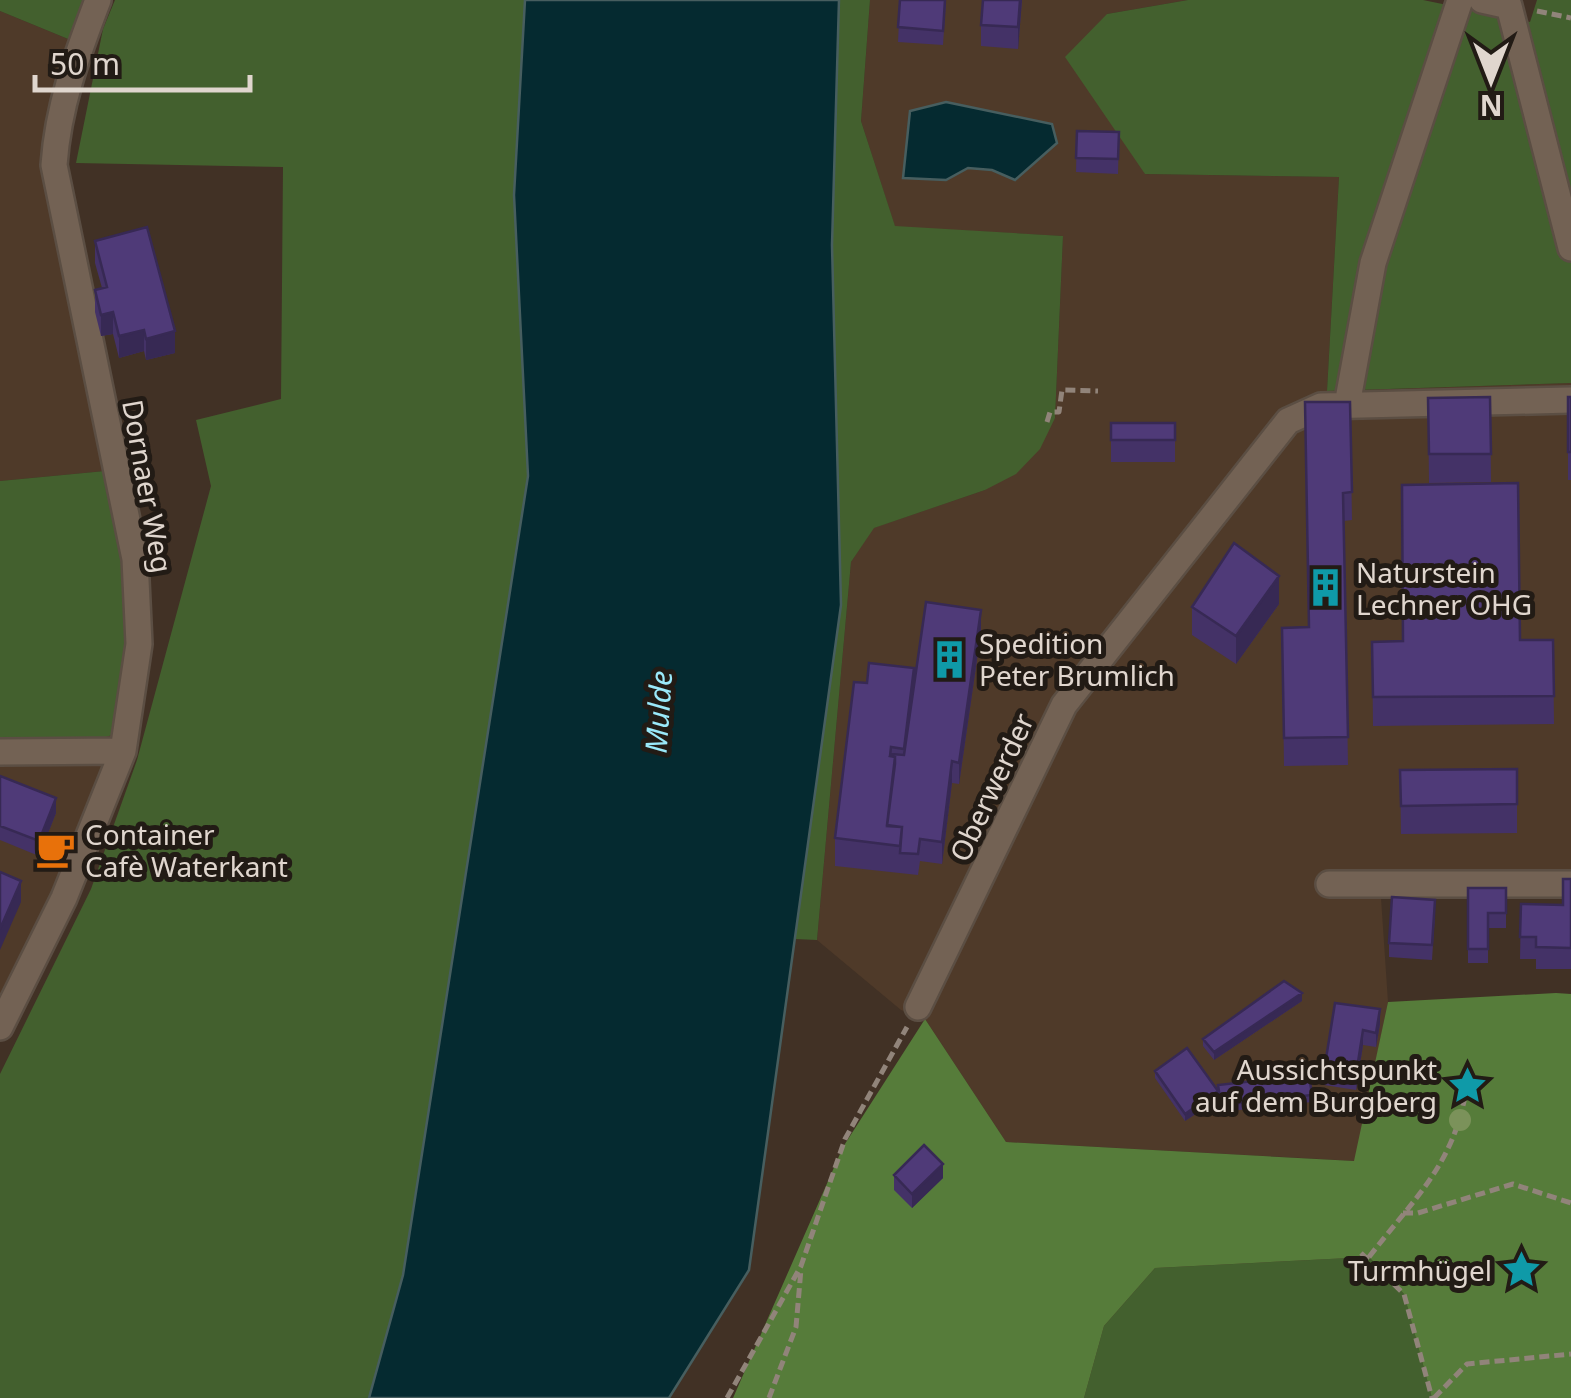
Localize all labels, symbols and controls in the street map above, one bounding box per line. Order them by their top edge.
scale bar [35,30,250,92]
north arrow [1441,30,1541,130]
text: 50 m [50,43,120,84]
text: N [1480,87,1502,125]
street label: Dornaer Weg [114,396,182,576]
place label: Naturstein Lechner OHG [1356,553,1532,623]
building icon: Naturstein Lechner OHG [1305,567,1347,609]
place label: Spedition Peter Brumlich [979,624,1175,694]
building icon: Spedition Peter Brumlich [928,638,970,680]
water label: Mulde [635,669,681,755]
street label: Oberwerder [940,706,1042,867]
place label: Container Cafè Waterkant [85,815,288,885]
cafe icon: Container Cafè Waterkant [34,829,76,871]
place label: Aussichtspunkt auf dem Burgberg [1195,1050,1437,1120]
place icon: Aussichtspunkt auf dem Burgberg [1446,1064,1488,1106]
place icon: Turmhügel [1501,1249,1543,1291]
place label: Turmhügel [1348,1251,1492,1289]

